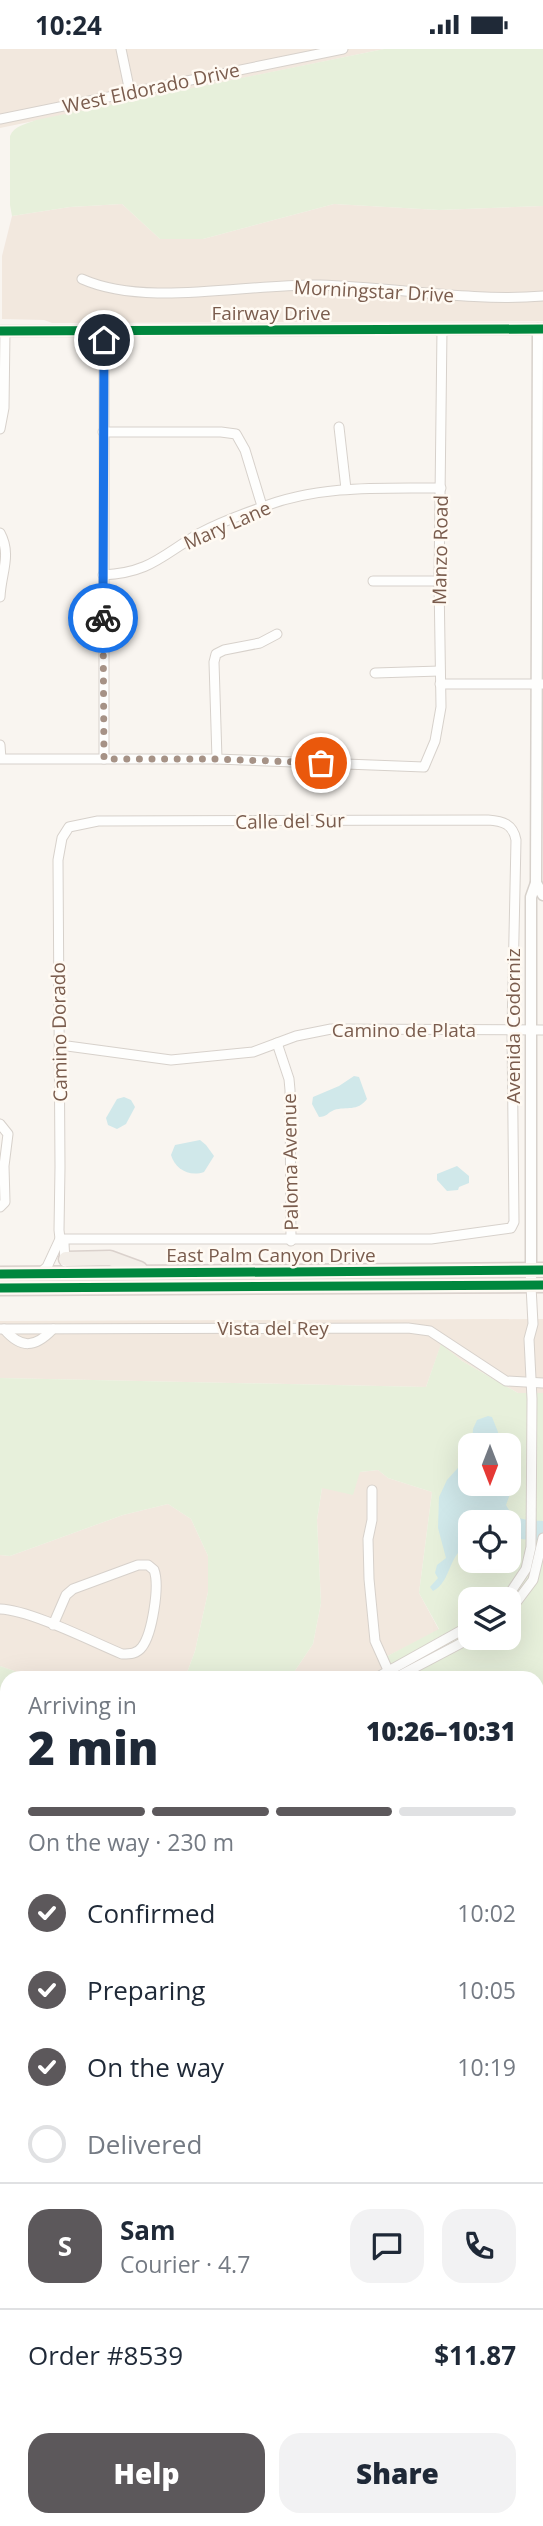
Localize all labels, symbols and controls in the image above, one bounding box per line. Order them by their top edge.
text: 10:24 [35,7,102,43]
street label: West Eldorado Drive [60,57,242,119]
street label: Morningstar Drive [293,274,455,308]
street label: Fairway Drive [211,300,331,326]
pin [74,310,134,370]
icon: home [85,321,123,359]
street label: Mary Lane [179,494,275,556]
street label: Manzo Road [426,495,454,605]
courier [68,583,138,653]
icon: bike [84,599,122,637]
pin [291,733,351,793]
icon: bag [302,744,340,782]
street label: Calle del Sur [235,807,345,835]
street label: Avenida Codorniz [500,948,526,1104]
street label: Camino Dorado [45,962,73,1102]
street label: Camino de Plata [332,1017,476,1043]
street label: Paloma Avenue [276,1093,304,1231]
street label: East Palm Canyon Drive [166,1242,376,1268]
street label: Vista del Rey [217,1315,329,1341]
north arrow [458,1433,522,1496]
map controls [458,1433,521,1650]
button: locate [458,1510,521,1573]
button: layers [458,1587,521,1650]
text: Arriving in [28,1689,137,1721]
text: 10:26–10:31 [366,1713,516,1749]
text: 2 min [28,1716,159,1778]
text: On the way · 230 m [28,1826,234,1858]
icon: check [28,1894,66,1932]
text: Confirmed [87,1895,215,1931]
text: 10:02 [457,1897,516,1929]
icon: check [28,1971,66,2009]
text: Preparing [87,1972,205,2008]
text: 10:05 [457,1974,516,2006]
icon: check [28,2048,66,2086]
text: On the way [87,2049,224,2085]
text: 10:19 [457,2051,516,2083]
text: Delivered [87,2126,202,2162]
button: chat [350,2209,424,2283]
button: phone [442,2209,516,2283]
text: Sam [120,2212,176,2248]
text: S [58,2228,72,2264]
text: Courier · 4.7 [120,2248,250,2280]
text: Order #8539 [28,2337,183,2373]
text: $11.87 [434,2337,516,2373]
button: Help [28,2433,265,2513]
button: Share [279,2433,516,2513]

